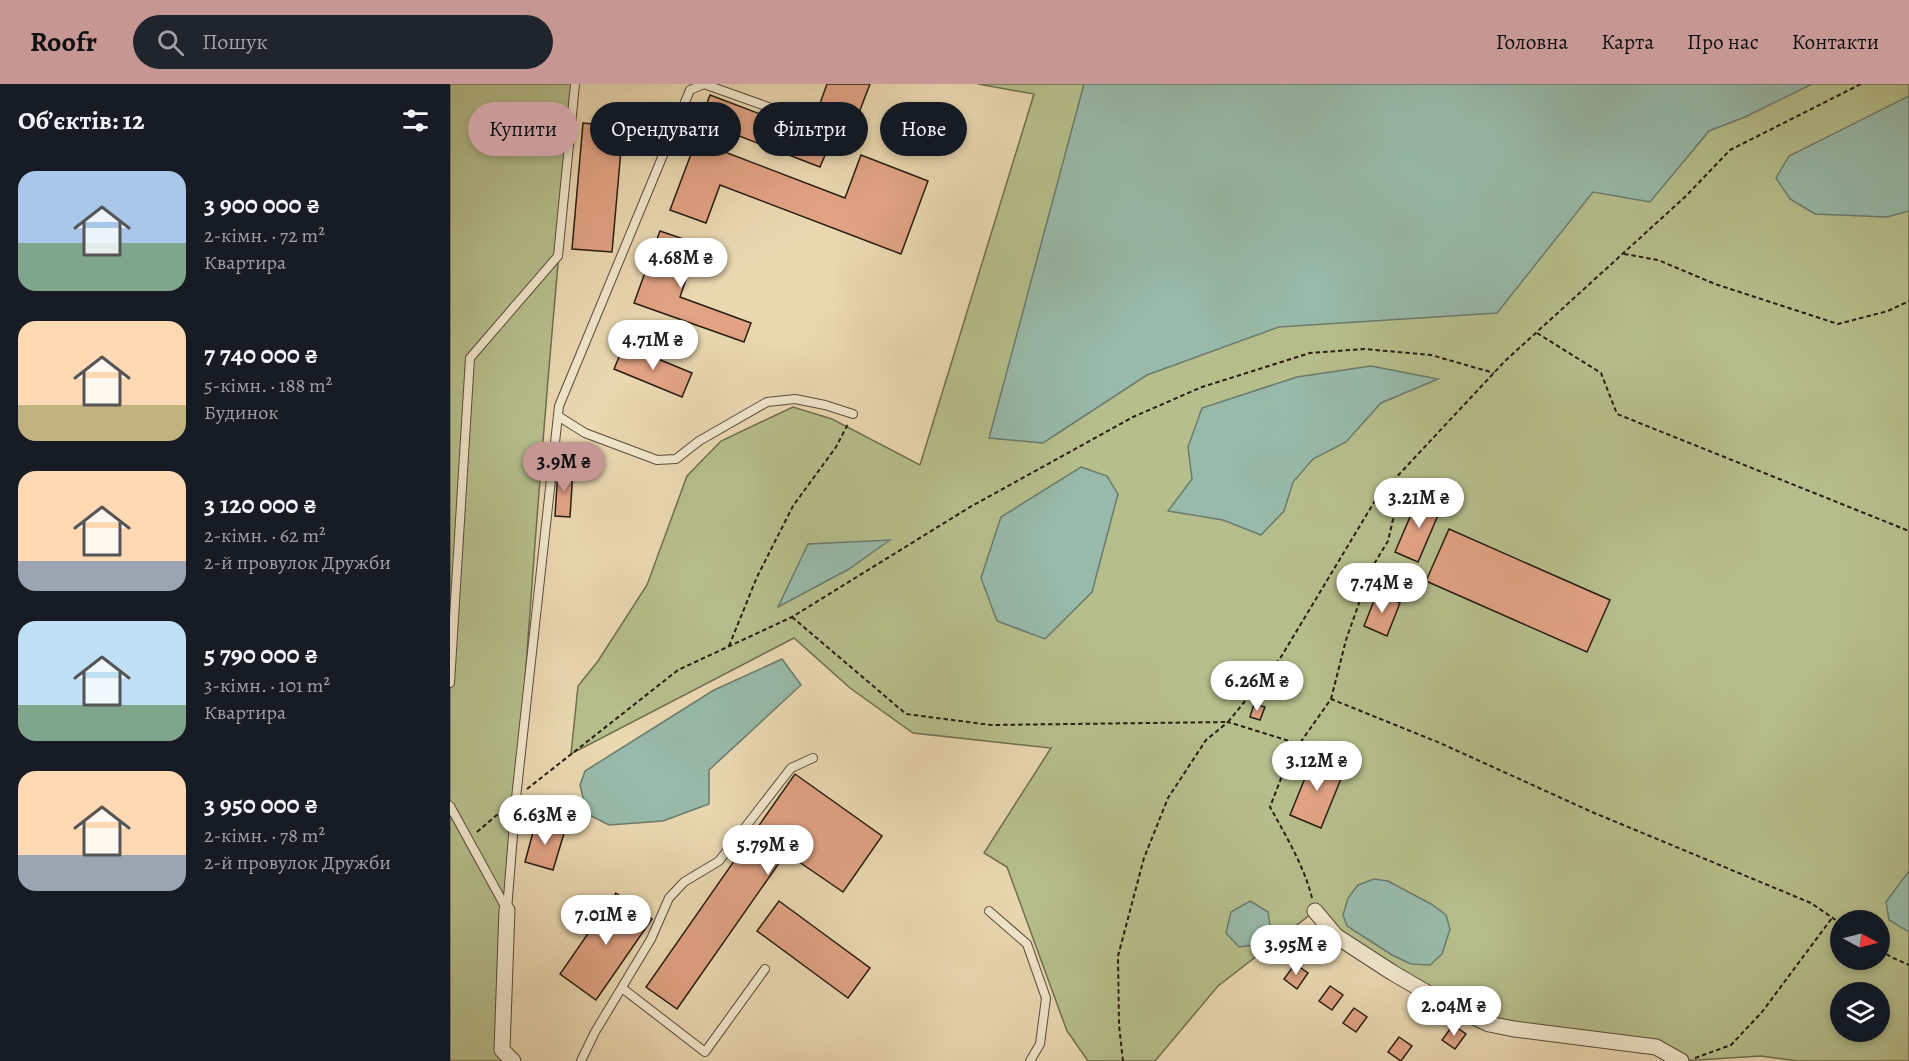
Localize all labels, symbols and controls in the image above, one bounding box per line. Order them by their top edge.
search box [133,15,553,69]
text: Roofr [30,23,97,61]
icon: search [154,26,187,59]
text: Пошук [202,27,268,57]
text: Головна [1496,28,1568,56]
text: Карта [1601,28,1654,56]
text: Про нас [1687,28,1759,56]
text: Контакти [1792,28,1879,56]
chip: Купити [468,102,578,156]
chip: Орендувати [590,102,741,156]
chip: Фільтри [753,102,868,156]
chip: Нове [880,102,967,156]
text: Об’єктів: 12 [18,103,144,138]
icon: filters [399,104,432,137]
text: 3 900 000 ₴ [204,187,320,222]
icon: home [66,195,138,267]
text: 2-кімн. · 72 m² [204,222,325,249]
pin: 4.68M ₴ [626,238,736,289]
text: 4.68M ₴ [649,244,713,271]
text: Квартира [204,249,286,276]
pin: 4.71M ₴ [598,320,708,371]
text: 4.71M ₴ [622,326,684,353]
text: 7 740 000 ₴ [204,337,318,372]
icon: home [66,345,138,417]
text: 5-кімн. · 188 m² [204,372,332,399]
text: Будинок [204,399,279,426]
pin: 3.9M ₴ [515,442,613,493]
text: 3.9M ₴ [537,448,591,475]
pin: 3.21M ₴ [1364,478,1474,529]
text: 3.21M ₴ [1388,484,1450,511]
text: 3 120 000 ₴ [204,487,317,522]
icon: home [66,495,138,567]
text: 2-кімн. · 62 m² [204,522,326,549]
text: 2-й провулок Дружби [204,549,391,576]
pin: 7.74M ₴ [1327,563,1437,614]
text: 7.74M ₴ [1350,569,1414,596]
text: 5 790 000 ₴ [204,637,318,672]
icon: home [66,645,138,717]
pin: 6.26M ₴ [1202,661,1312,712]
text: 6.26M ₴ [1225,667,1289,694]
text: 3-кімн. · 101 m² [204,672,330,699]
text: Квартира [204,699,286,726]
pin: 3.12M ₴ [1262,741,1372,792]
text: 3.12M ₴ [1286,747,1348,774]
text: 3 950 000 ₴ [204,787,318,822]
icon: home [66,795,138,867]
pin: 6.63M ₴ [490,795,600,846]
text: 6.63M ₴ [513,801,577,828]
text: 2-кімн. · 78 m² [204,822,325,849]
pin: 5.79M ₴ [713,825,823,876]
text: 5.79M ₴ [737,831,799,858]
text: 2-й провулок Дружби [204,849,391,876]
pin: 7.01M ₴ [551,895,661,946]
text: 7.01M ₴ [575,901,637,928]
north arrow [1830,910,1890,970]
map controls [1830,910,1890,1042]
pin: 3.95M ₴ [1241,925,1351,976]
text: 3.95M ₴ [1265,931,1327,958]
button: layers [1830,982,1890,1042]
pin: 2.04M ₴ [1399,986,1509,1037]
text: 2.04M ₴ [1421,992,1487,1019]

